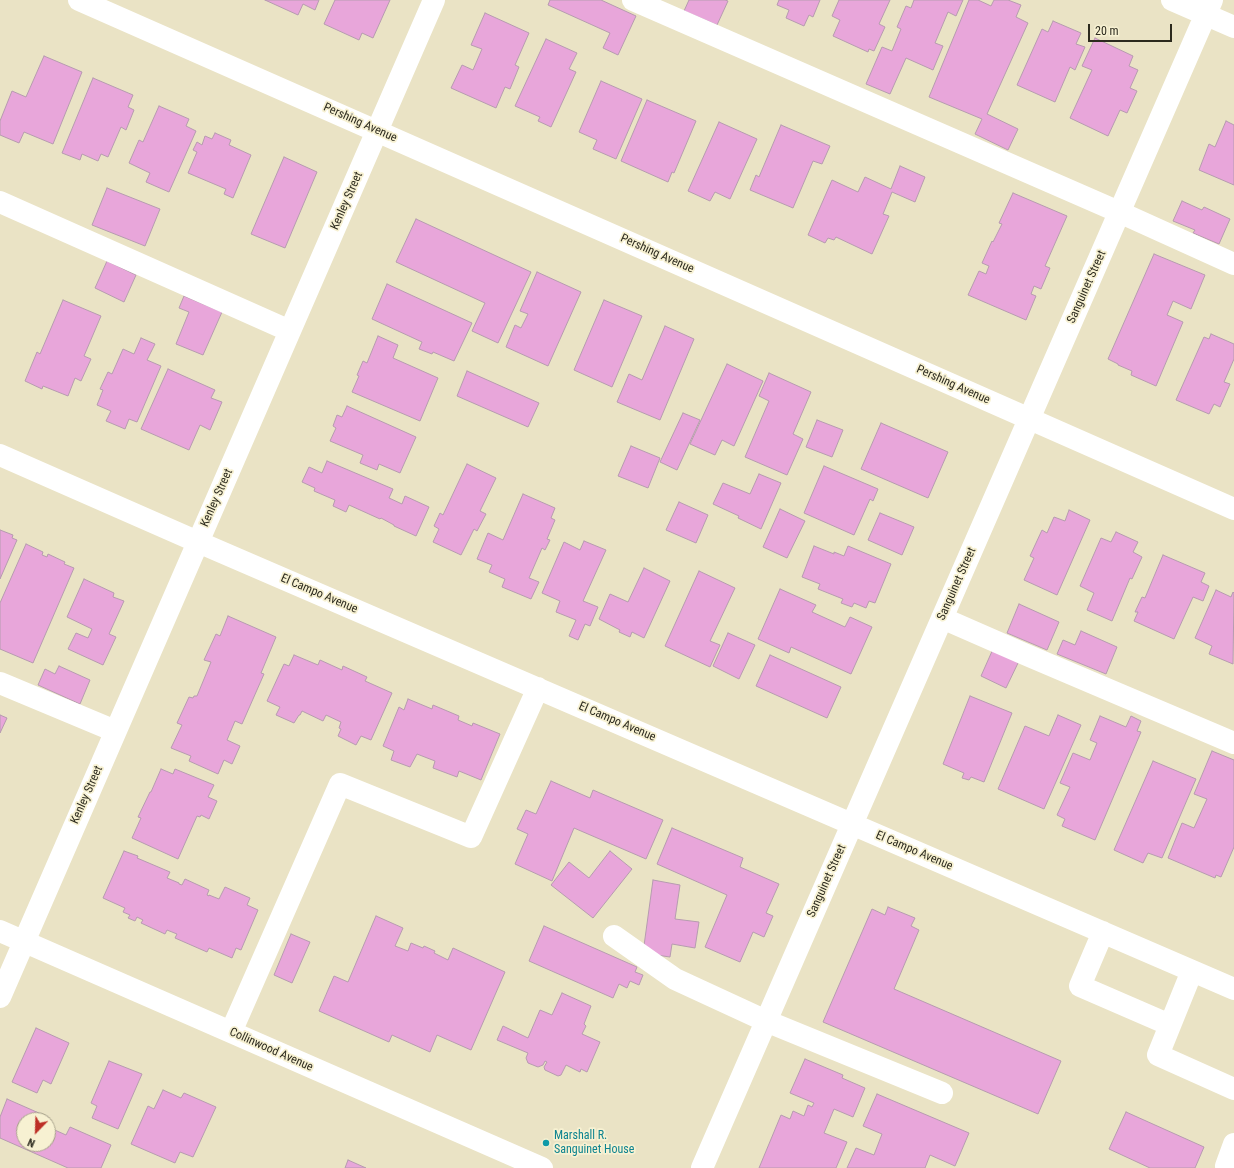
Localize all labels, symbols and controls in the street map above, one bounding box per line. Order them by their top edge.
scale bar [1090,16,1174,42]
text: 20 m [1095,24,1119,38]
street label: Pershing Avenue [321,100,399,146]
street label: Kenley Street [328,170,366,232]
street label: Pershing Avenue [618,231,696,277]
street label: Sanguinet Street [1065,248,1109,326]
street label: Pershing Avenue [914,362,992,408]
street label: Kenley Street [198,467,236,529]
street label: Sanguinet Street [935,545,979,623]
street label: El Campo Avenue [278,571,360,617]
street label: El Campo Avenue [576,699,658,745]
street label: Kenley Street [68,764,106,826]
street label: El Campo Avenue [873,828,955,874]
street label: Sanguinet Street [805,842,849,920]
street label: Collinwood Avenue [227,1025,315,1075]
north arrow [16,1112,56,1152]
place label: Marshall R. Sanguinet House [554,1129,634,1157]
text: N [26,1135,37,1150]
marker: Marshall R. Sanguinet House [541,1138,551,1148]

